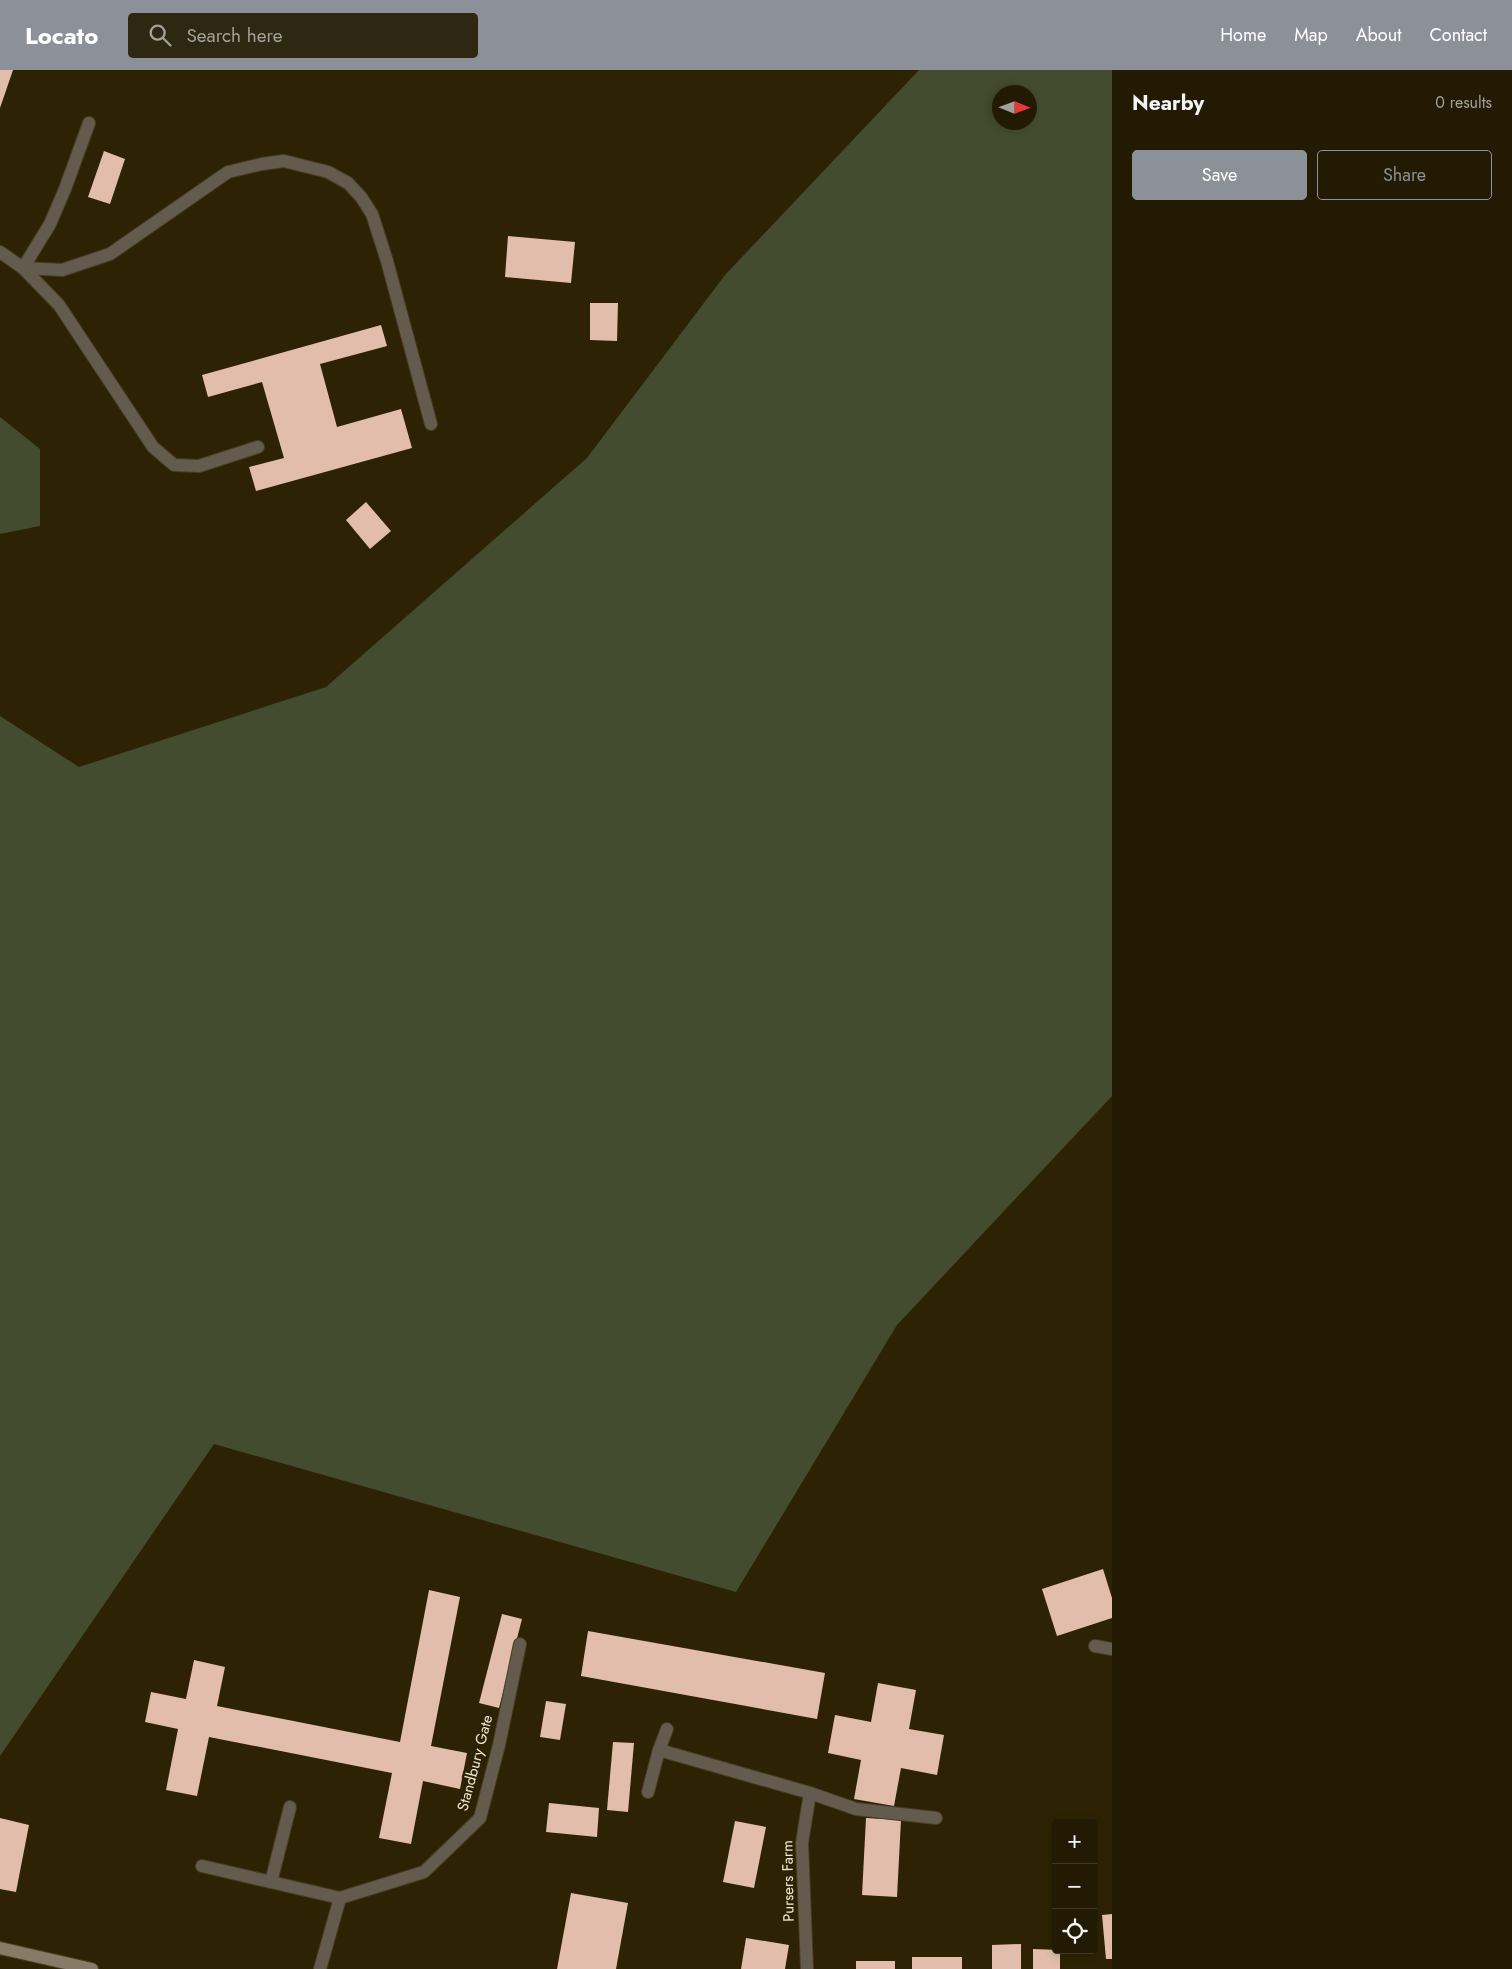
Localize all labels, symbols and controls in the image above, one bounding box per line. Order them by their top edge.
search box [128,13,478,58]
text: Locato [25,18,98,53]
icon: search [146,21,174,49]
text: Search here [186,22,283,49]
text: Home [1220,22,1266,48]
text: Map [1294,22,1328,48]
text: About [1356,22,1401,48]
text: Contact [1429,22,1487,48]
north arrow [992,85,1037,130]
text: Nearby [1132,88,1204,118]
text: 0 results [1435,91,1492,114]
button: Save [1132,150,1307,200]
button: Share [1317,150,1492,200]
street label: Standbury Gate [452,1712,498,1814]
map controls [1052,1819,1097,1954]
button: + [1052,1819,1097,1864]
street label: Pursers Farm [776,1840,800,1922]
button: − [1052,1864,1097,1909]
button: locate [1052,1909,1097,1954]

